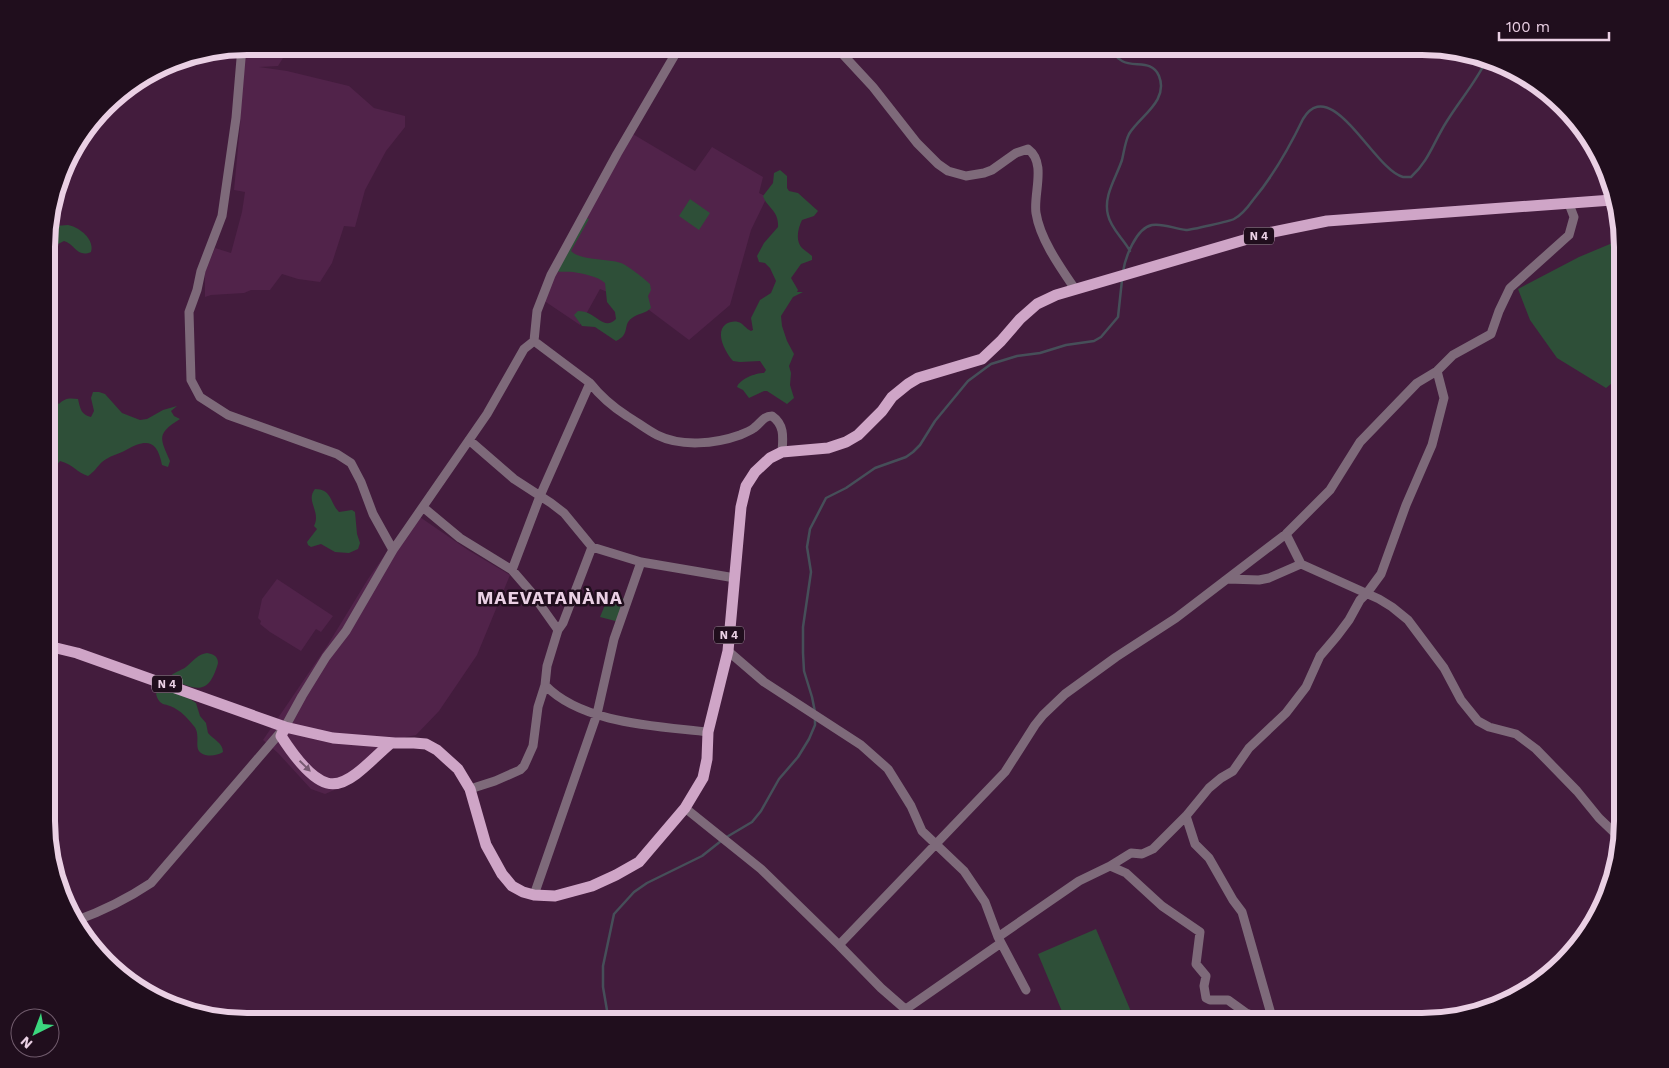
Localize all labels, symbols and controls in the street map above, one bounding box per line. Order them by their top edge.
scale bar [1499,10,1609,42]
text: 100 m [1506,18,1550,36]
road number: N 4 [1244,228,1274,245]
district label: MAEVATANÀNA [477,587,623,608]
road number: N 4 [714,626,744,644]
road number: N 4 [152,676,182,692]
one-way arrow [298,760,310,772]
north arrow [10,1008,60,1058]
text: N [17,1033,36,1052]

